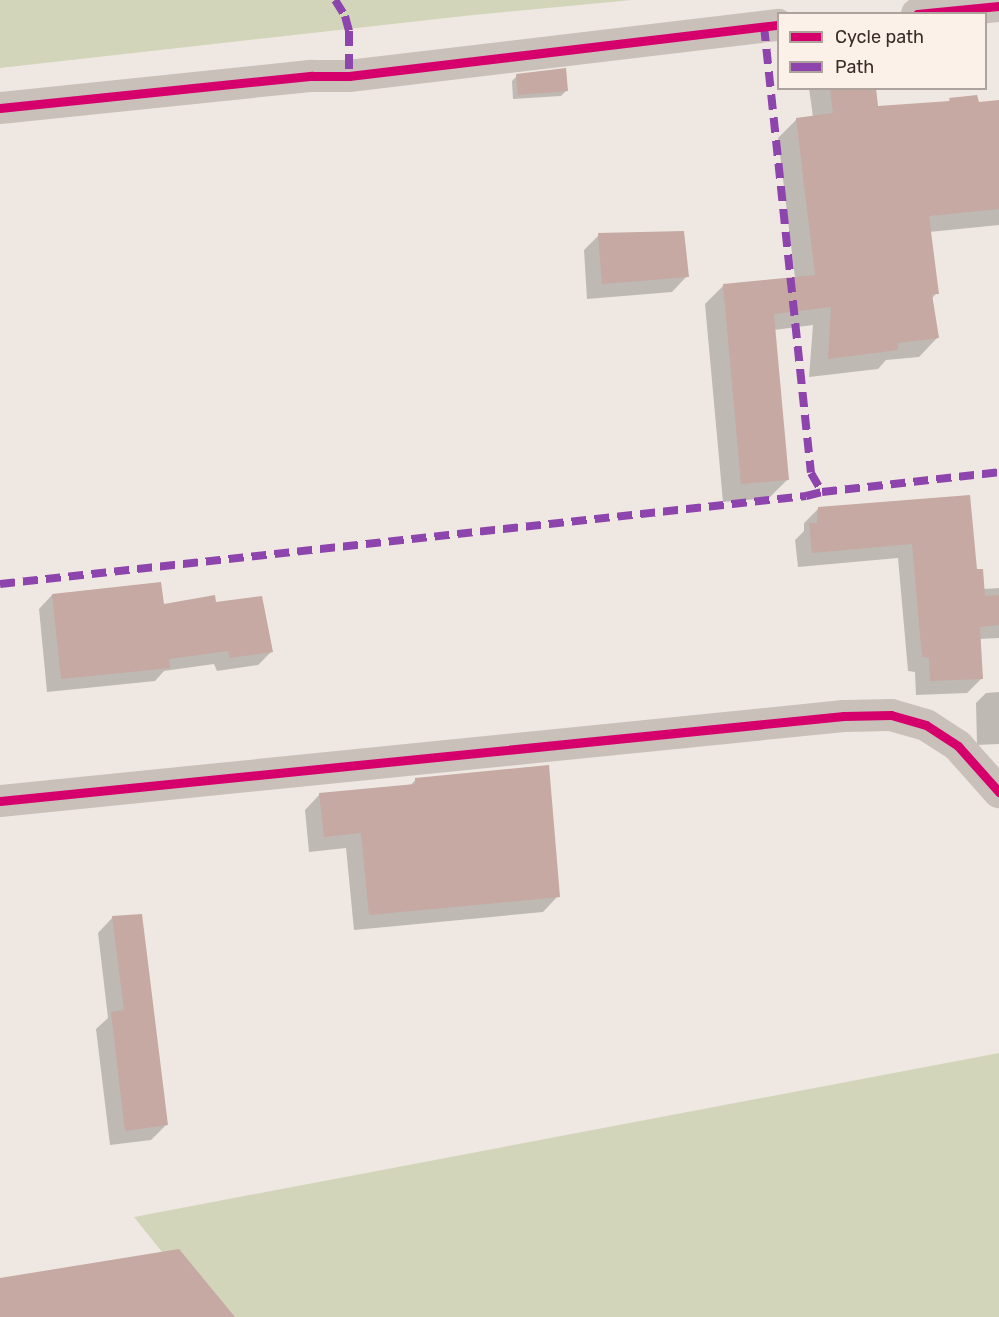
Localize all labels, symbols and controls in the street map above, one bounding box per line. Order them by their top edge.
legend [777,12,987,90]
text: Cycle path [835,26,924,48]
text: Path [835,56,874,78]

